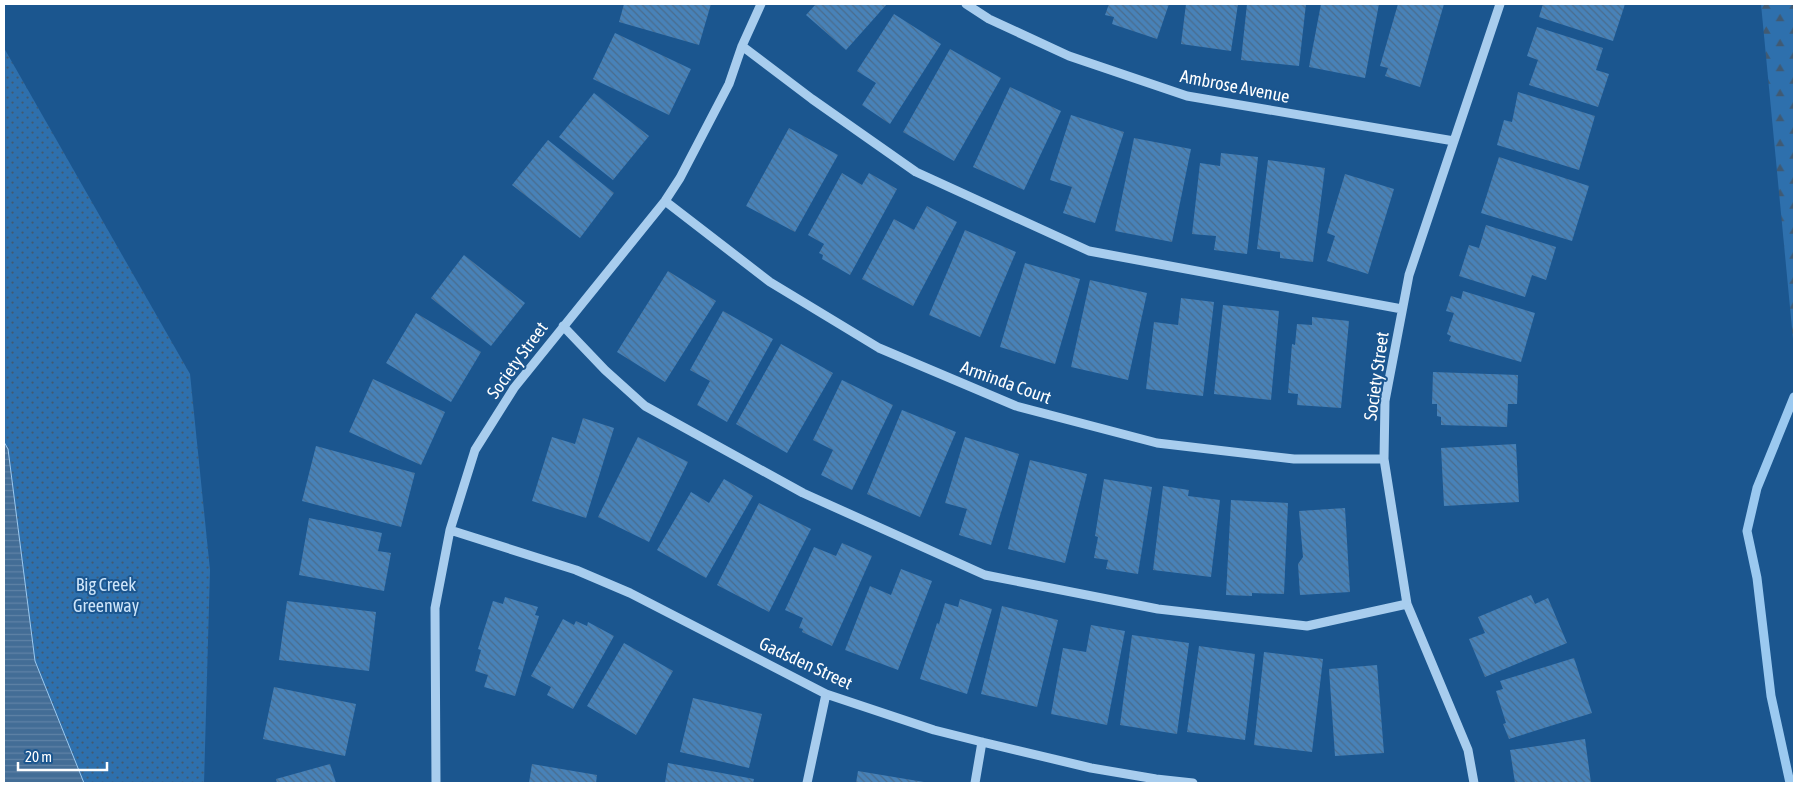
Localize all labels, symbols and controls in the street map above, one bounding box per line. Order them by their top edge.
street label: Ambrose Avenue [1179,65,1291,107]
street label: Society Street [482,318,552,402]
street label: Society Street [1359,330,1393,422]
street label: Arminda Court [958,356,1054,408]
park label: Big Creek Greenway [73,574,139,616]
street label: Gadsden Street [756,632,856,694]
scale bar [18,740,106,772]
text: 20 m [25,748,52,765]

